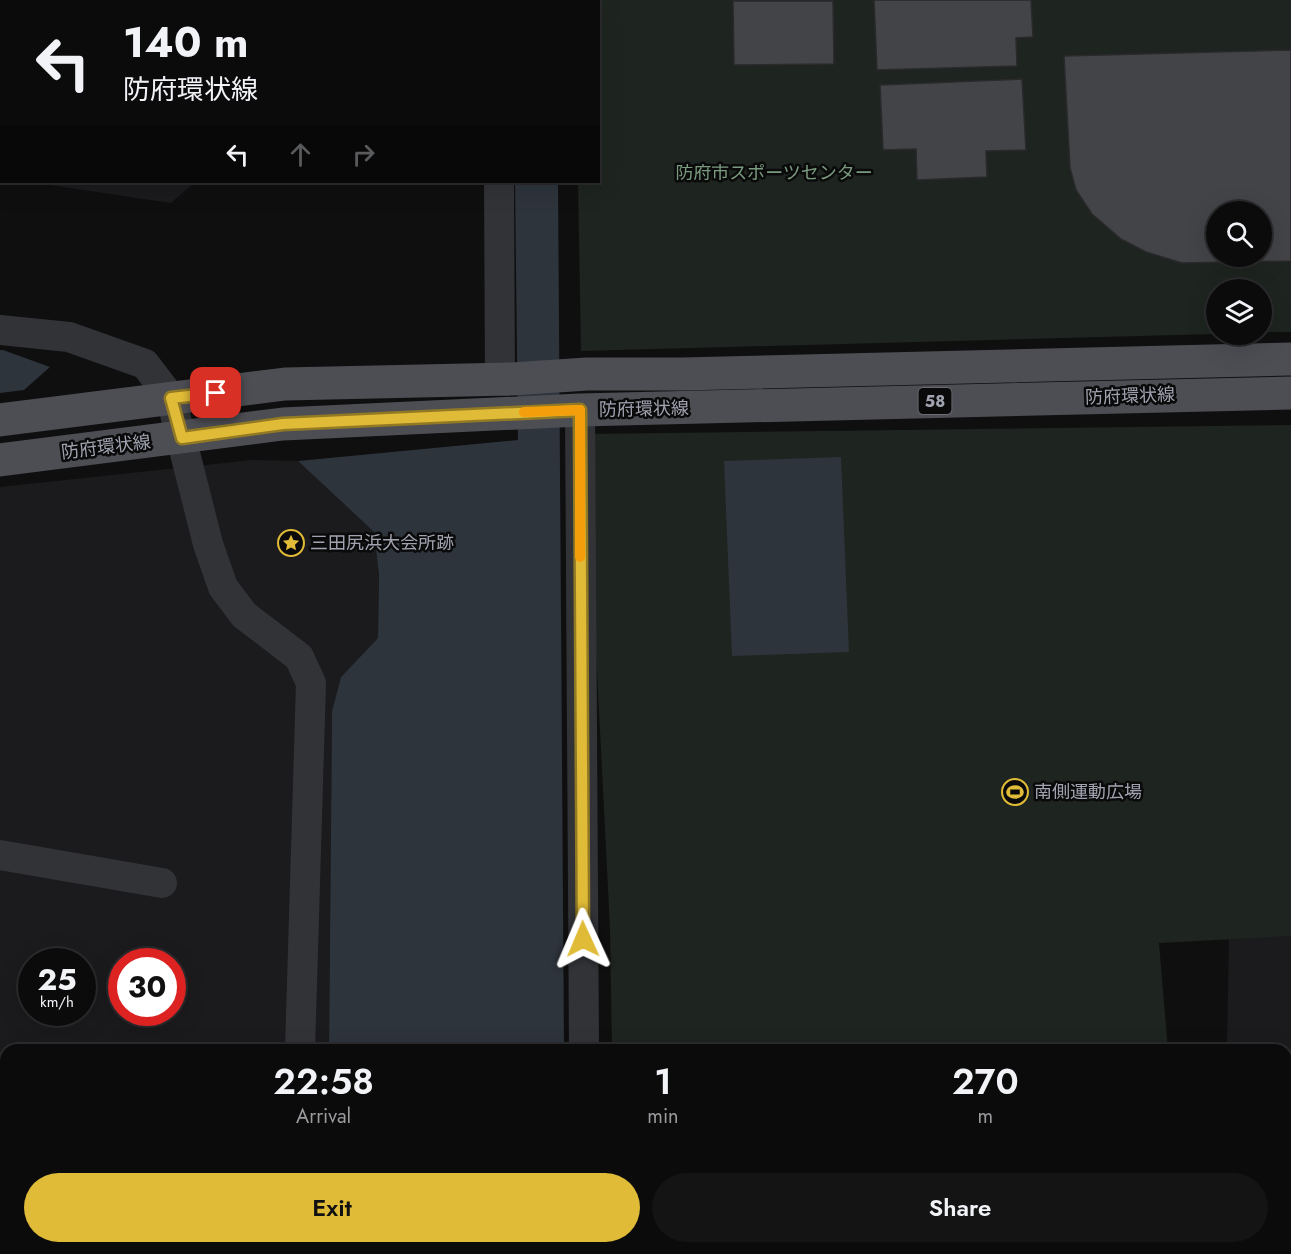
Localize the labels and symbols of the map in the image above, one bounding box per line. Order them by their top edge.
park label: 防府市スポーツセンター [675,160,873,186]
pin [190,367,241,418]
street label: 防府環状線 [1085,381,1175,411]
road number: 58 [918,388,952,414]
street label: 防府環状線 [599,395,689,423]
street label: 防府環状線 [60,429,152,465]
place icon: 三田尻浜大会所跡 [276,528,306,558]
place label: 三田尻浜大会所跡 [310,530,454,556]
sports icon: 南側運動広場 [1000,777,1030,807]
place label: 南側運動広場 [1034,779,1142,805]
position arrow [551,907,615,971]
speed limit sign: 30 [108,948,186,1026]

